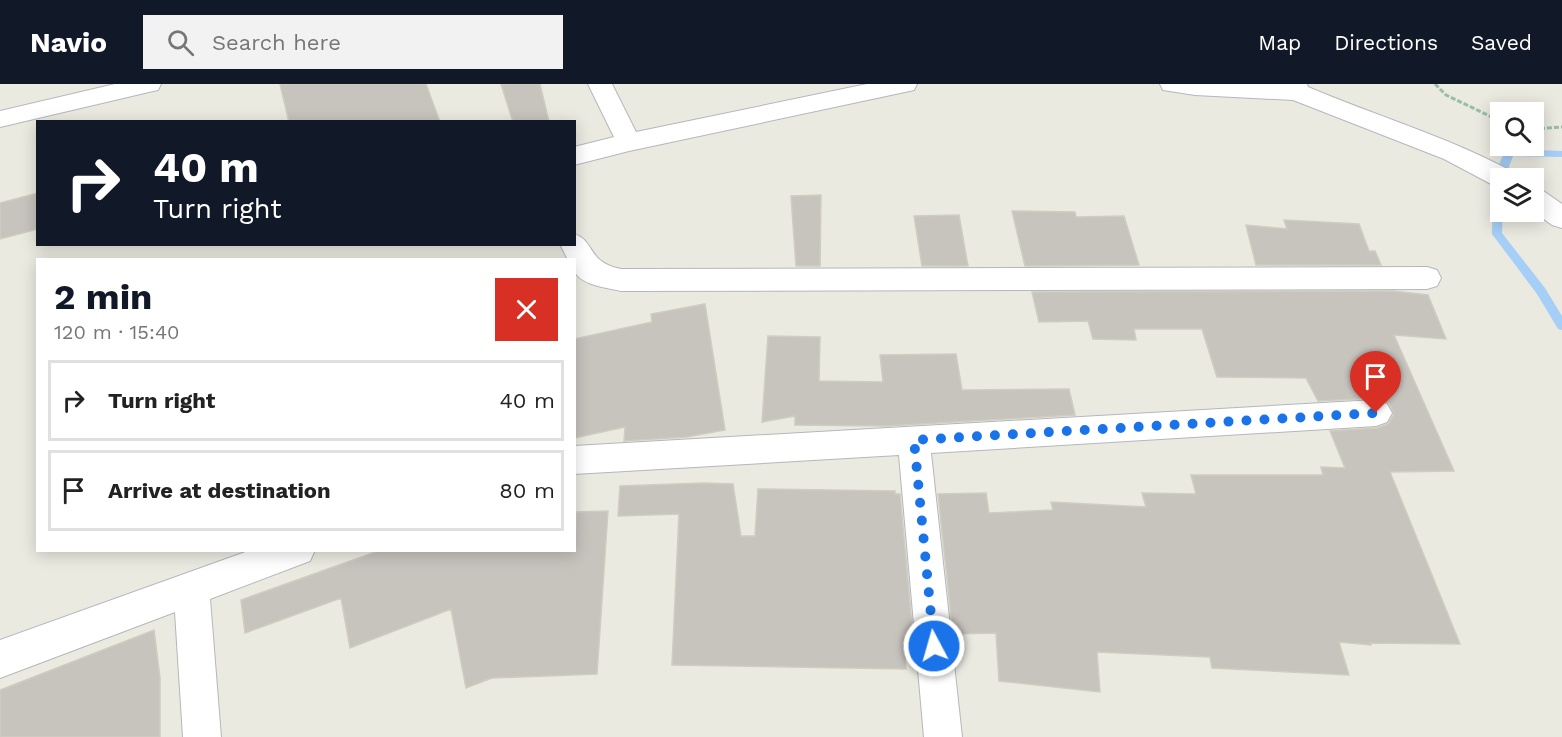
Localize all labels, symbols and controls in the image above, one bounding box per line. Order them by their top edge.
search box [143,15,563,69]
text: Navio [30,26,107,59]
icon: search [164,26,197,59]
text: Search here [212,30,341,55]
text: Map [1258,30,1301,55]
text: Directions [1334,30,1438,55]
text: Saved [1471,30,1532,55]
map controls [1490,102,1544,222]
button: search [1490,102,1544,156]
text: 40 m [153,143,259,192]
icon: right [54,144,132,222]
button: layers [1490,168,1544,222]
text: Turn right [153,193,282,225]
text: 2 min [54,276,152,318]
button: close [495,278,558,341]
text: 120 m · 15:40 [54,320,180,344]
pin [1350,351,1401,413]
icon: arrive [1359,360,1392,393]
icon: right [57,384,90,417]
text: Turn right [108,388,215,413]
text: 40 m [499,388,555,413]
icon: arrive [57,474,90,507]
text: Arrive at destination [108,478,331,503]
text: 80 m [499,478,555,503]
position arrow [902,614,966,678]

